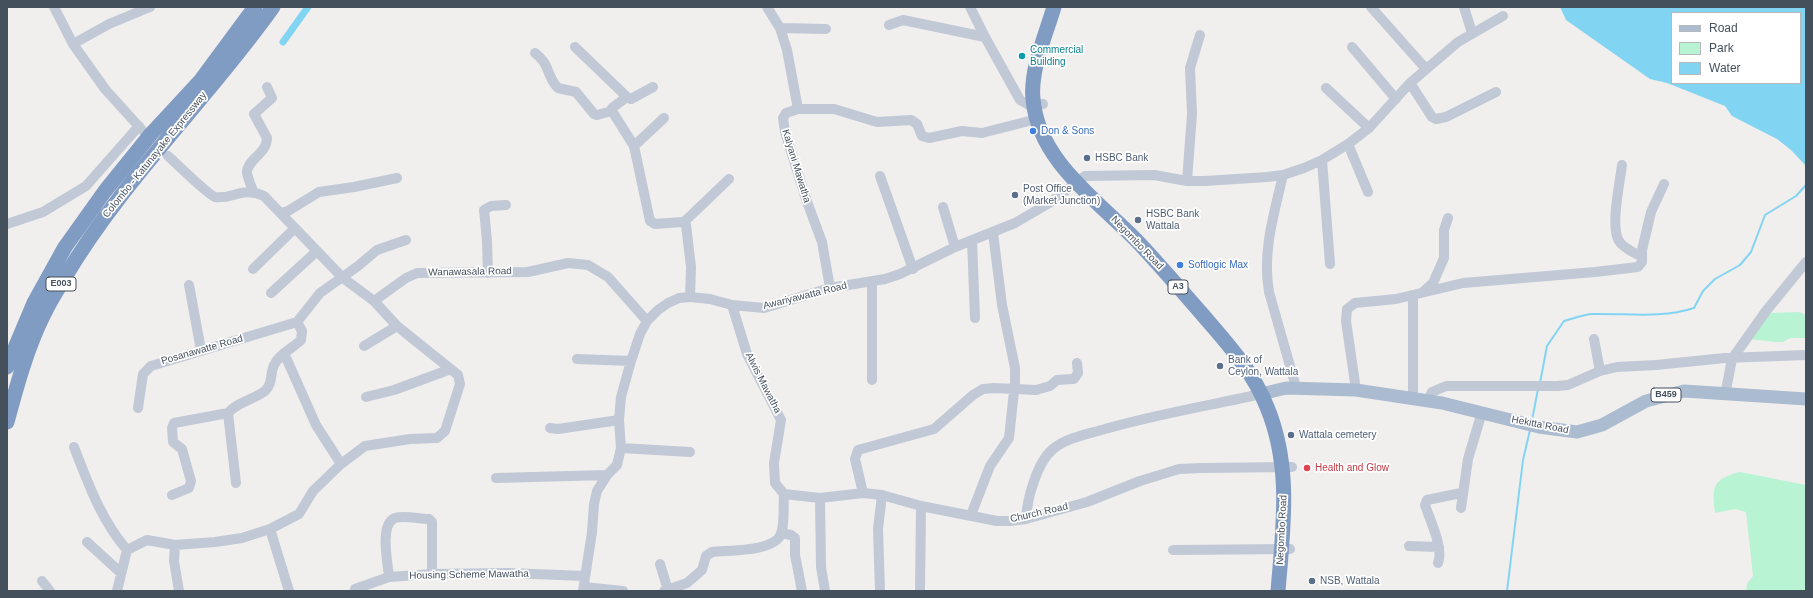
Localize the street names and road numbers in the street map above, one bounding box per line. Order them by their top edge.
street label: Colombo - Katunayake Expressway [100,90,210,220]
street label: Kalyani Mawatha [779,128,813,204]
street label: Negombo Road [1108,214,1166,272]
street label: Wanawasala Road [428,265,512,279]
road number: E003 [46,277,76,291]
street label: Awariyawatta Road [762,280,848,312]
road number: A3 [1168,280,1188,294]
street label: Posanawatte Road [160,333,244,367]
street label: Alwis Mawatha [743,351,783,415]
road number: B459 [1651,388,1681,402]
street label: Hekitta Road [1510,414,1570,436]
street label: Negombo Road [1274,495,1290,565]
street label: Church Road [1009,501,1069,525]
street label: Housing Scheme Mawatha [409,568,529,582]

